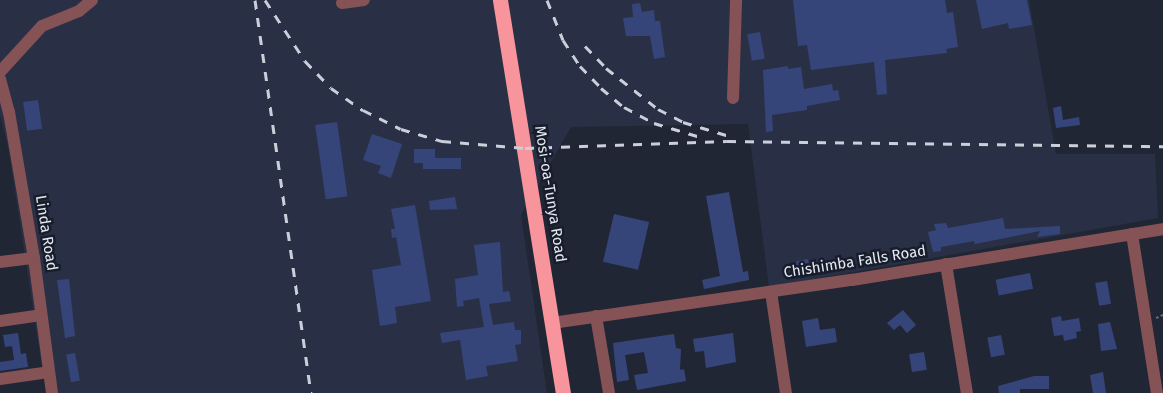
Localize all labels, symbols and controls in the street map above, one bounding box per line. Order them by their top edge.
street label: Mosi-oa-Tunya Road [530,124,570,264]
street label: Linda Road [31,194,61,272]
street label: Chishimba Falls Road [783,242,927,282]

